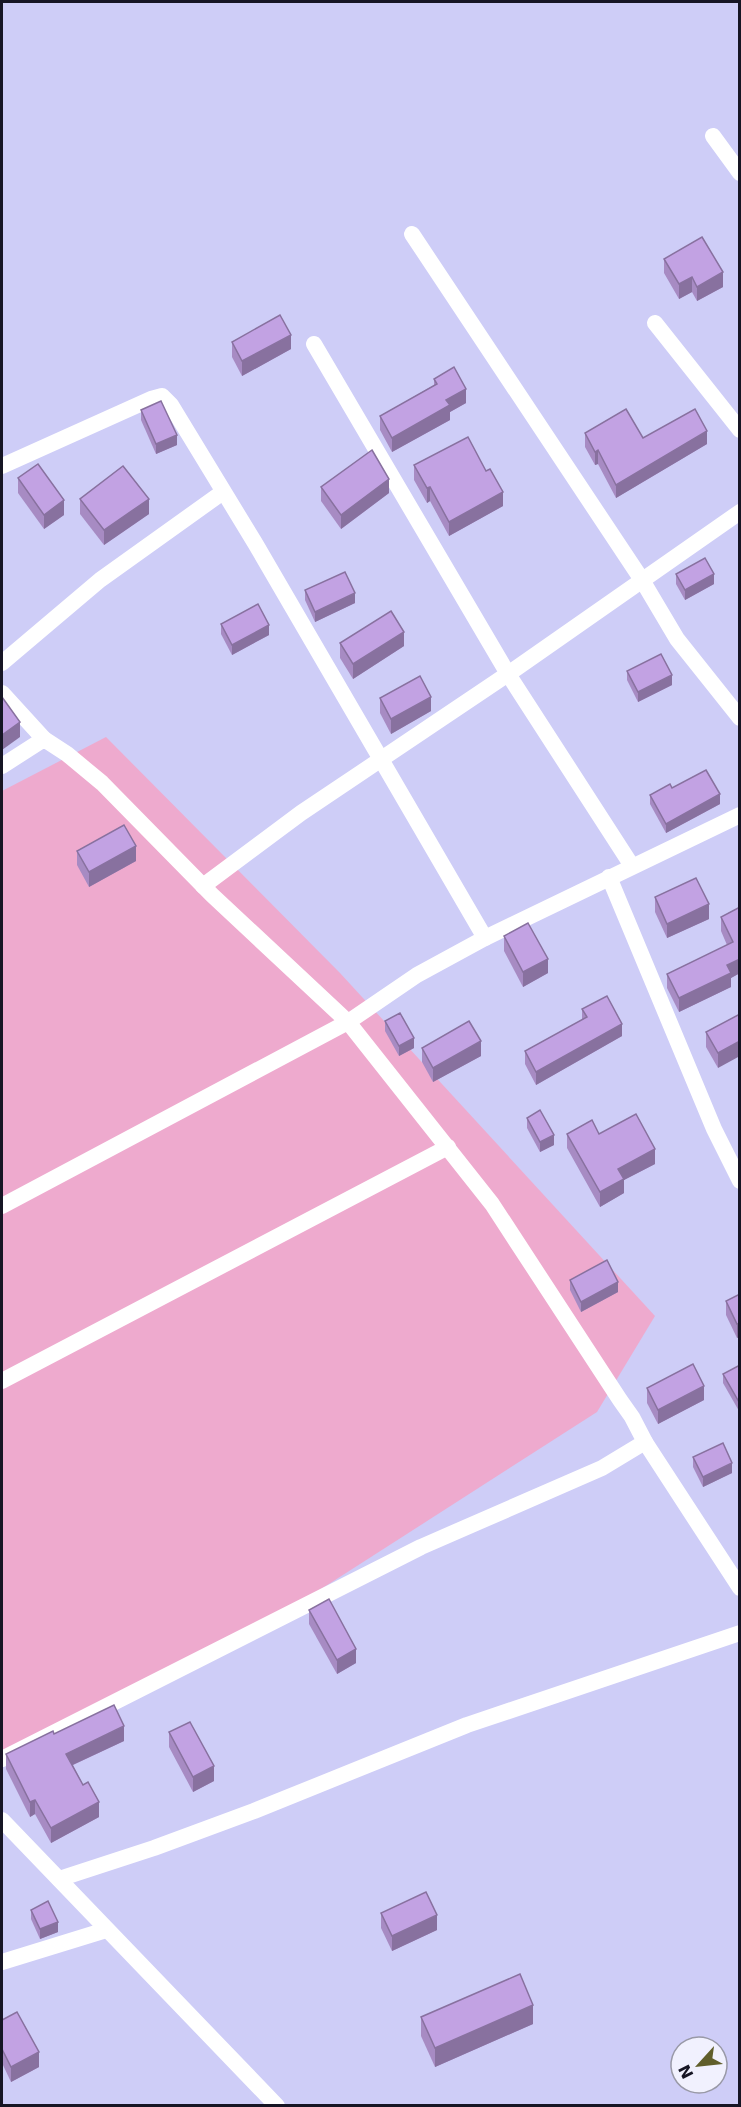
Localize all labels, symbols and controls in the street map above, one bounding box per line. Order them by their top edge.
north arrow [669,2035,729,2095]
text: N [675,2061,698,2082]

